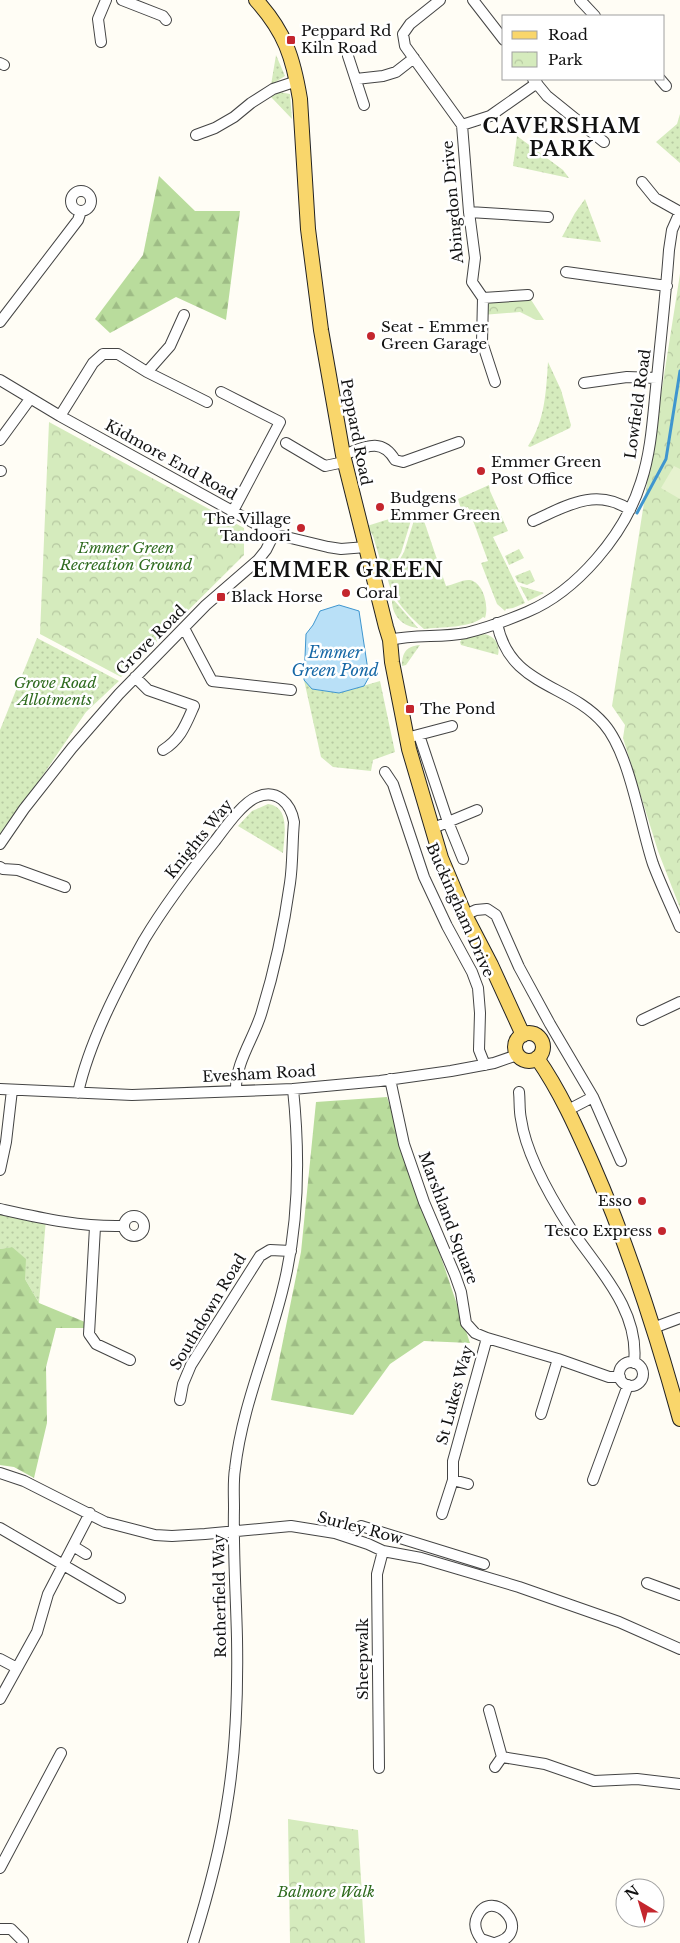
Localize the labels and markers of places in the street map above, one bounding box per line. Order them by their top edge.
place label: Peppard Rd Kiln Road [301,21,391,57]
marker: Peppard Rd Kiln Road [285,34,297,46]
place label: Seat - Emmer Green Garage [381,317,488,353]
marker: Seat - Emmer Green Garage [365,330,377,342]
place label: Emmer Green Post Office [491,452,601,488]
marker: Emmer Green Post Office [475,465,487,477]
place label: Budgens Emmer Green [390,488,500,524]
marker: Budgens Emmer Green [374,501,386,513]
place label: The Village Tandoori [204,509,291,545]
marker: The Village Tandoori [295,522,307,534]
place label: Coral [356,583,398,602]
place label: Black Horse [231,587,323,606]
marker: Coral [340,587,352,599]
marker: Black Horse [215,591,227,603]
place label: The Pond [420,699,495,718]
marker: The Pond [404,703,416,715]
place label: Esso [598,1191,632,1210]
marker: Esso [636,1195,648,1207]
place label: Tesco Express [545,1221,652,1240]
marker: Tesco Express [656,1225,668,1237]

